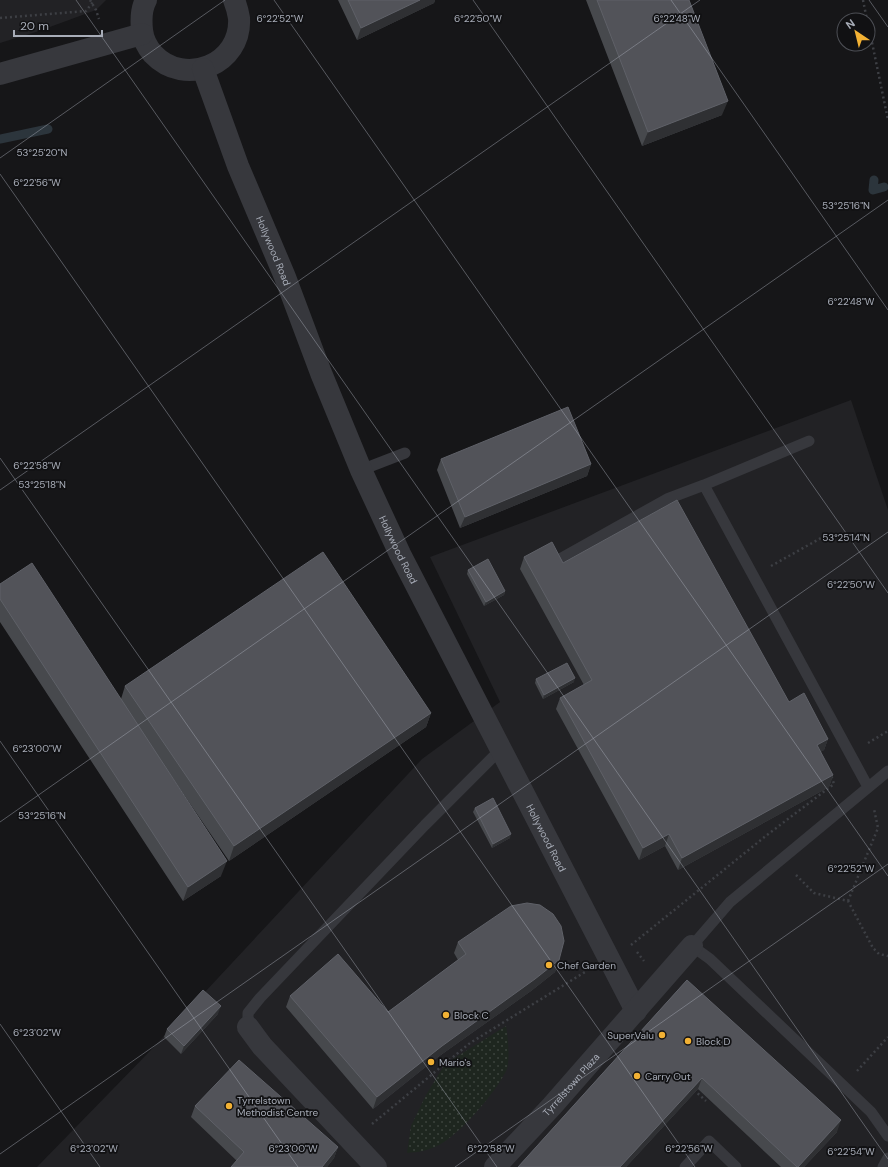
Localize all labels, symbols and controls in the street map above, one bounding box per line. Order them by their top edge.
scale bar [14,12,102,38]
text: 6°22'52"W [257,12,304,25]
text: 6°22'50"W [454,12,502,25]
text: 6°22'48"W [653,12,701,25]
north arrow [836,12,876,52]
text: N [843,16,858,32]
text: 20 m [20,18,49,34]
text: 53°25'20"N [16,146,68,159]
text: 6°22'56"W [13,176,61,189]
text: 53°25'16"N [822,199,870,212]
street label: Hollywood Road [253,214,294,287]
text: 6°22'48"W [827,295,875,308]
text: 6°22'58"W [13,459,61,472]
text: 53°25'18"N [18,478,66,491]
street label: Hollywood Road [376,513,421,586]
text: 53°25'14"N [822,531,870,544]
text: 6°22'50"W [827,578,875,591]
text: 6°23'00"W [12,742,62,755]
street label: Hollywood Road [524,802,569,874]
text: 53°25'16"N [18,809,66,822]
text: 6°22'52"W [828,862,875,875]
place label: Chef Garden [557,959,616,972]
marker: Chef Garden [544,960,554,970]
place label: Block C [454,1009,489,1022]
marker: Block C [441,1010,451,1020]
text: 6°23'02"W [13,1026,61,1039]
place label: SuperValu [607,1029,654,1042]
marker: SuperValu [657,1030,667,1040]
place label: Block D [696,1035,731,1048]
marker: Block D [683,1036,693,1046]
street label: Tyrrelstown Plaza [539,1050,602,1119]
place label: Mario's [439,1056,471,1069]
marker: Mario's [426,1057,436,1067]
place label: Carry Out [645,1070,691,1083]
marker: Carry Out [632,1071,642,1081]
place label: Tyrrelstown Methodist Centre [237,1094,319,1119]
marker: Tyrrelstown Methodist Centre [224,1101,234,1111]
text: 6°23'02"W [70,1142,118,1155]
text: 6°23'00"W [268,1142,318,1155]
text: 6°22'58"W [467,1142,515,1155]
text: 6°22'56"W [665,1142,713,1155]
text: 6°22'54"W [827,1145,875,1158]

